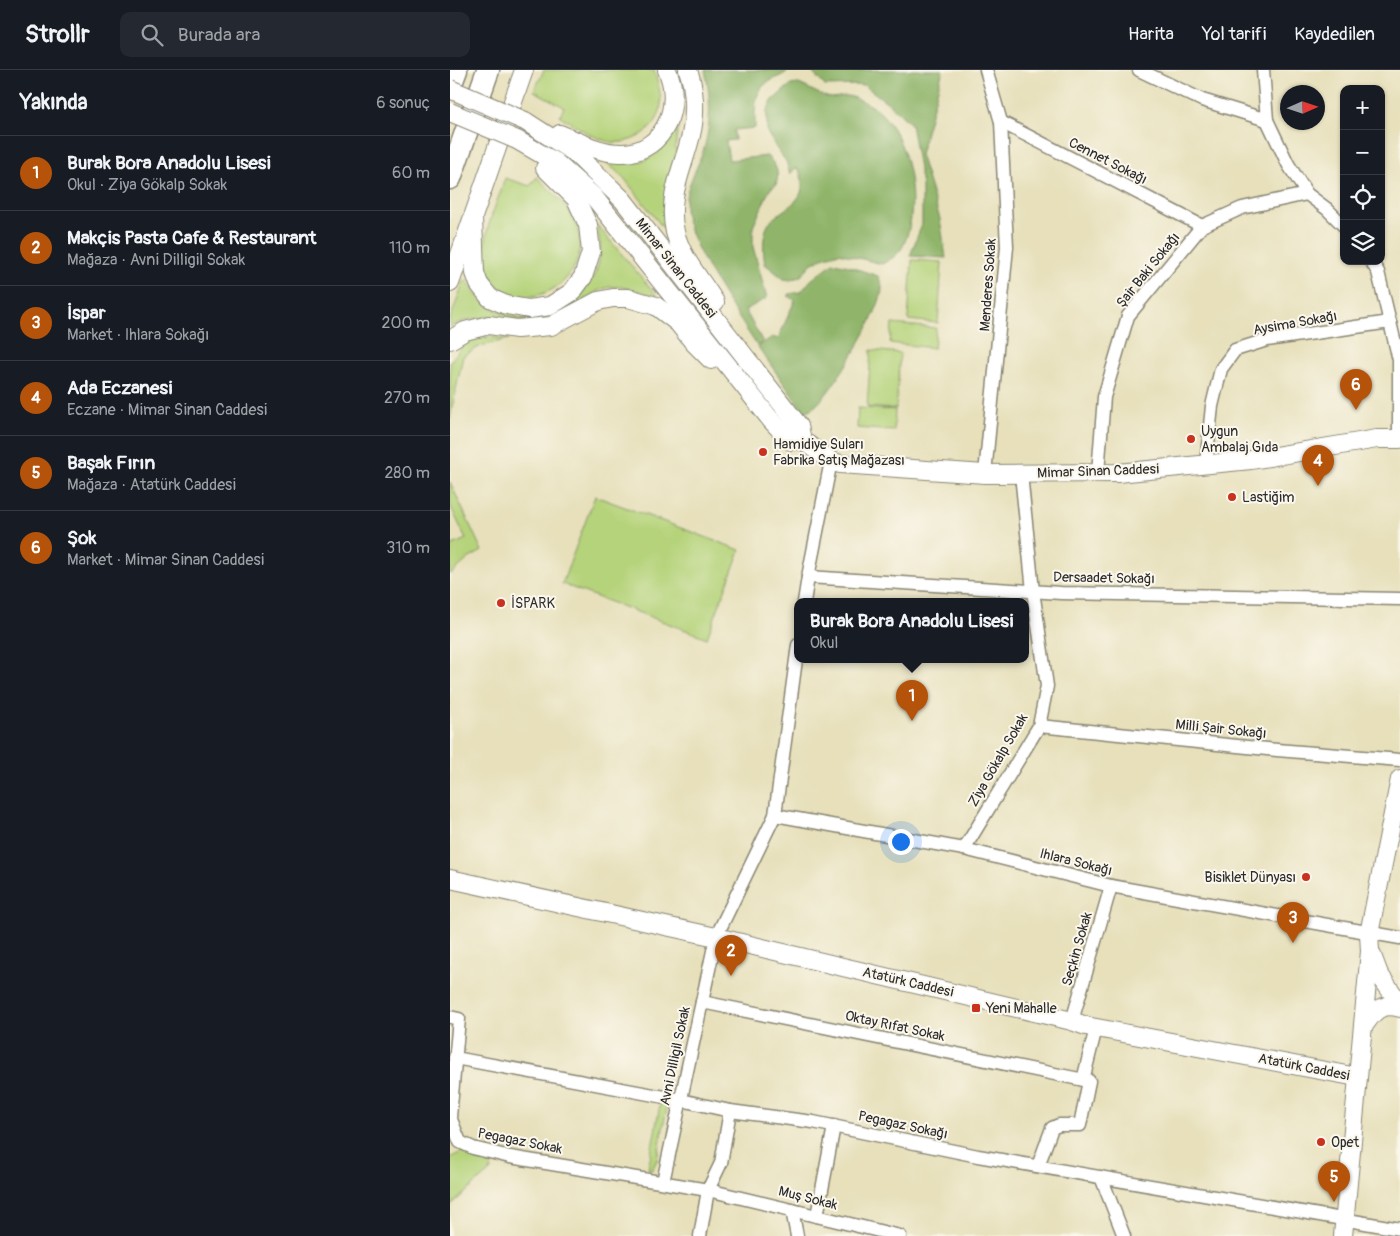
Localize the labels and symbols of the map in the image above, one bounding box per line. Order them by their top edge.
north arrow [1280,85,1325,130]
street label: Cennet Sokağı [1066,134,1150,188]
street label: Mimar Sinan Caddesi [632,215,720,321]
street label: Şair Baki Sokağı [1113,229,1183,311]
street label: Menderes Sokak [976,238,1000,332]
street label: Aysima Sokağı [1252,307,1338,339]
pin: 6 [1340,369,1372,410]
place label: Uygun Ambalaj Gıda [1201,423,1278,456]
marker: Uygun Ambalaj Gıda [1185,433,1197,445]
place label: Hamidiye Suları Fabrika Satış Mağazası [773,436,905,469]
pin: 4 [1302,445,1334,486]
marker: Hamidiye Suları Fabrika Satış Mağazası [757,446,769,458]
street label: Mimar Sinan Caddesi [1037,460,1159,482]
place label: Lastiğim [1242,489,1294,506]
marker: Lastiğim [1226,491,1238,503]
street label: Dersaadet Sokağı [1053,569,1155,587]
place label: İSPARK [511,595,555,612]
marker: İSPARK [495,597,507,609]
pin: 1 [896,680,928,721]
street label: Ziya Gökalp Sokak [965,710,1032,809]
street label: Milli Şair Sokağı [1175,716,1267,742]
your location [888,829,914,855]
street label: Ihlara Sokağı [1038,845,1114,879]
place label: Bisiklet Dünyası [1204,869,1296,886]
marker: Bisiklet Dünyası [1300,871,1312,883]
pin: 3 [1277,902,1309,943]
street label: Seçkin Sokak [1058,910,1096,988]
pin: 2 [715,935,747,976]
street label: Atatürk Caddesi [861,963,955,1001]
place label: Yeni Mahalle [985,1000,1057,1017]
marker: Yeni Mahalle [970,1002,982,1014]
street label: Avni Dilligil Sokak [656,1005,694,1107]
street label: Oktay Rıfat Sokak [844,1007,947,1045]
street label: Atatürk Caddesi [1257,1050,1351,1084]
street label: Pegagaz Sokağı [857,1107,949,1143]
street label: Pegagaz Sokak [476,1124,564,1158]
place label: Opet [1331,1134,1359,1151]
marker: Opet [1315,1136,1327,1148]
pin: 5 [1318,1161,1350,1202]
street label: Muş Sokak [777,1182,839,1214]

